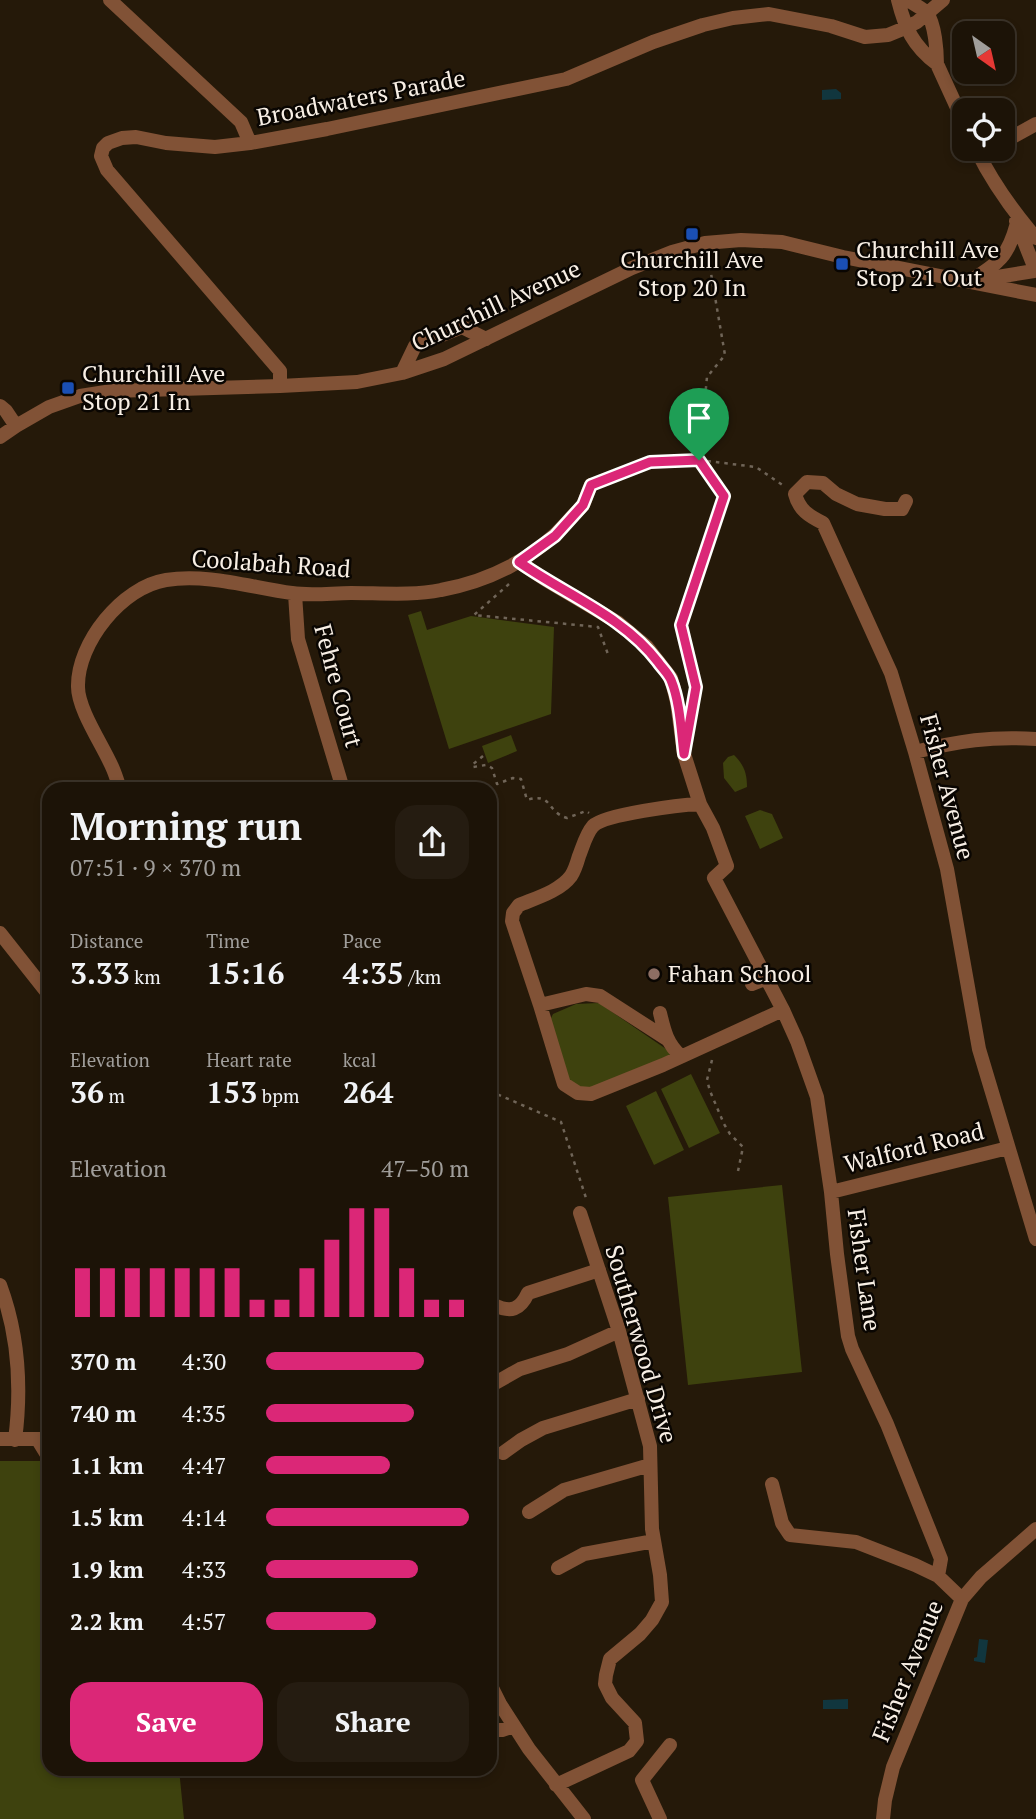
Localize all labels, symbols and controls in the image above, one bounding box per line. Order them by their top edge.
north arrow [952,21,1015,84]
map controls [952,21,1015,161]
street label: Broadwaters Parade [254,61,468,133]
button: locate [952,98,1015,161]
marker: Churchill Ave Stop 20 In [684,226,700,242]
place label: Churchill Ave Stop 21 Out [856,233,999,293]
place label: Churchill Ave Stop 20 In [620,243,764,303]
street label: Churchill Avenue [406,252,585,358]
marker: Churchill Ave Stop 21 Out [834,256,850,272]
place label: Churchill Ave Stop 21 In [82,357,225,417]
marker: Churchill Ave Stop 21 In [60,380,76,396]
pin [669,388,729,460]
icon: arrive [680,399,718,437]
street label: Coolabah Road [190,541,352,585]
street label: Fehre Court [307,621,371,751]
street label: Fisher Avenue [913,710,983,863]
text: Morning run [70,801,302,851]
button: share [395,805,469,879]
text: 07:51 · 9 × 370 m [70,852,241,883]
text: Distance [70,928,143,953]
text: Time [206,928,250,953]
text: Pace [343,928,382,953]
text: 3.33 [70,953,130,993]
text: 15:16 [206,953,284,993]
text: 4:35 [343,953,404,993]
place label: Fahan School [668,957,811,989]
text: km [130,964,161,989]
text: /km [404,964,441,989]
marker: Fahan School [646,966,662,982]
text: Elevation [70,1047,150,1072]
text: Heart rate [206,1047,292,1072]
text: kcal [343,1047,376,1072]
text: 36 [70,1072,104,1112]
text: 153 [206,1072,257,1112]
text: 264 [343,1072,394,1112]
text: m [104,1083,125,1108]
text: bpm [257,1083,299,1108]
street label: Walford Road [840,1114,987,1180]
text: Elevation [70,1153,167,1184]
text: 47–50 m [381,1153,469,1184]
street label: Fisher Lane [841,1206,889,1333]
street label: Southerwood Drive [598,1241,686,1446]
text: 370 m [70,1346,136,1377]
text: 4:30 [182,1346,226,1377]
text: 740 m [70,1398,136,1429]
text: 4:35 [182,1398,226,1429]
text: 1.1 km [70,1450,144,1481]
text: 4:47 [182,1450,226,1481]
text: 1.5 km [70,1502,144,1533]
text: 4:14 [182,1502,226,1533]
text: 1.9 km [70,1554,144,1585]
text: 4:33 [182,1554,226,1585]
street label: Fisher Avenue [864,1595,950,1746]
text: 2.2 km [70,1606,144,1637]
text: 4:57 [182,1606,226,1637]
button: Save [70,1682,263,1762]
button: Share [277,1682,469,1762]

